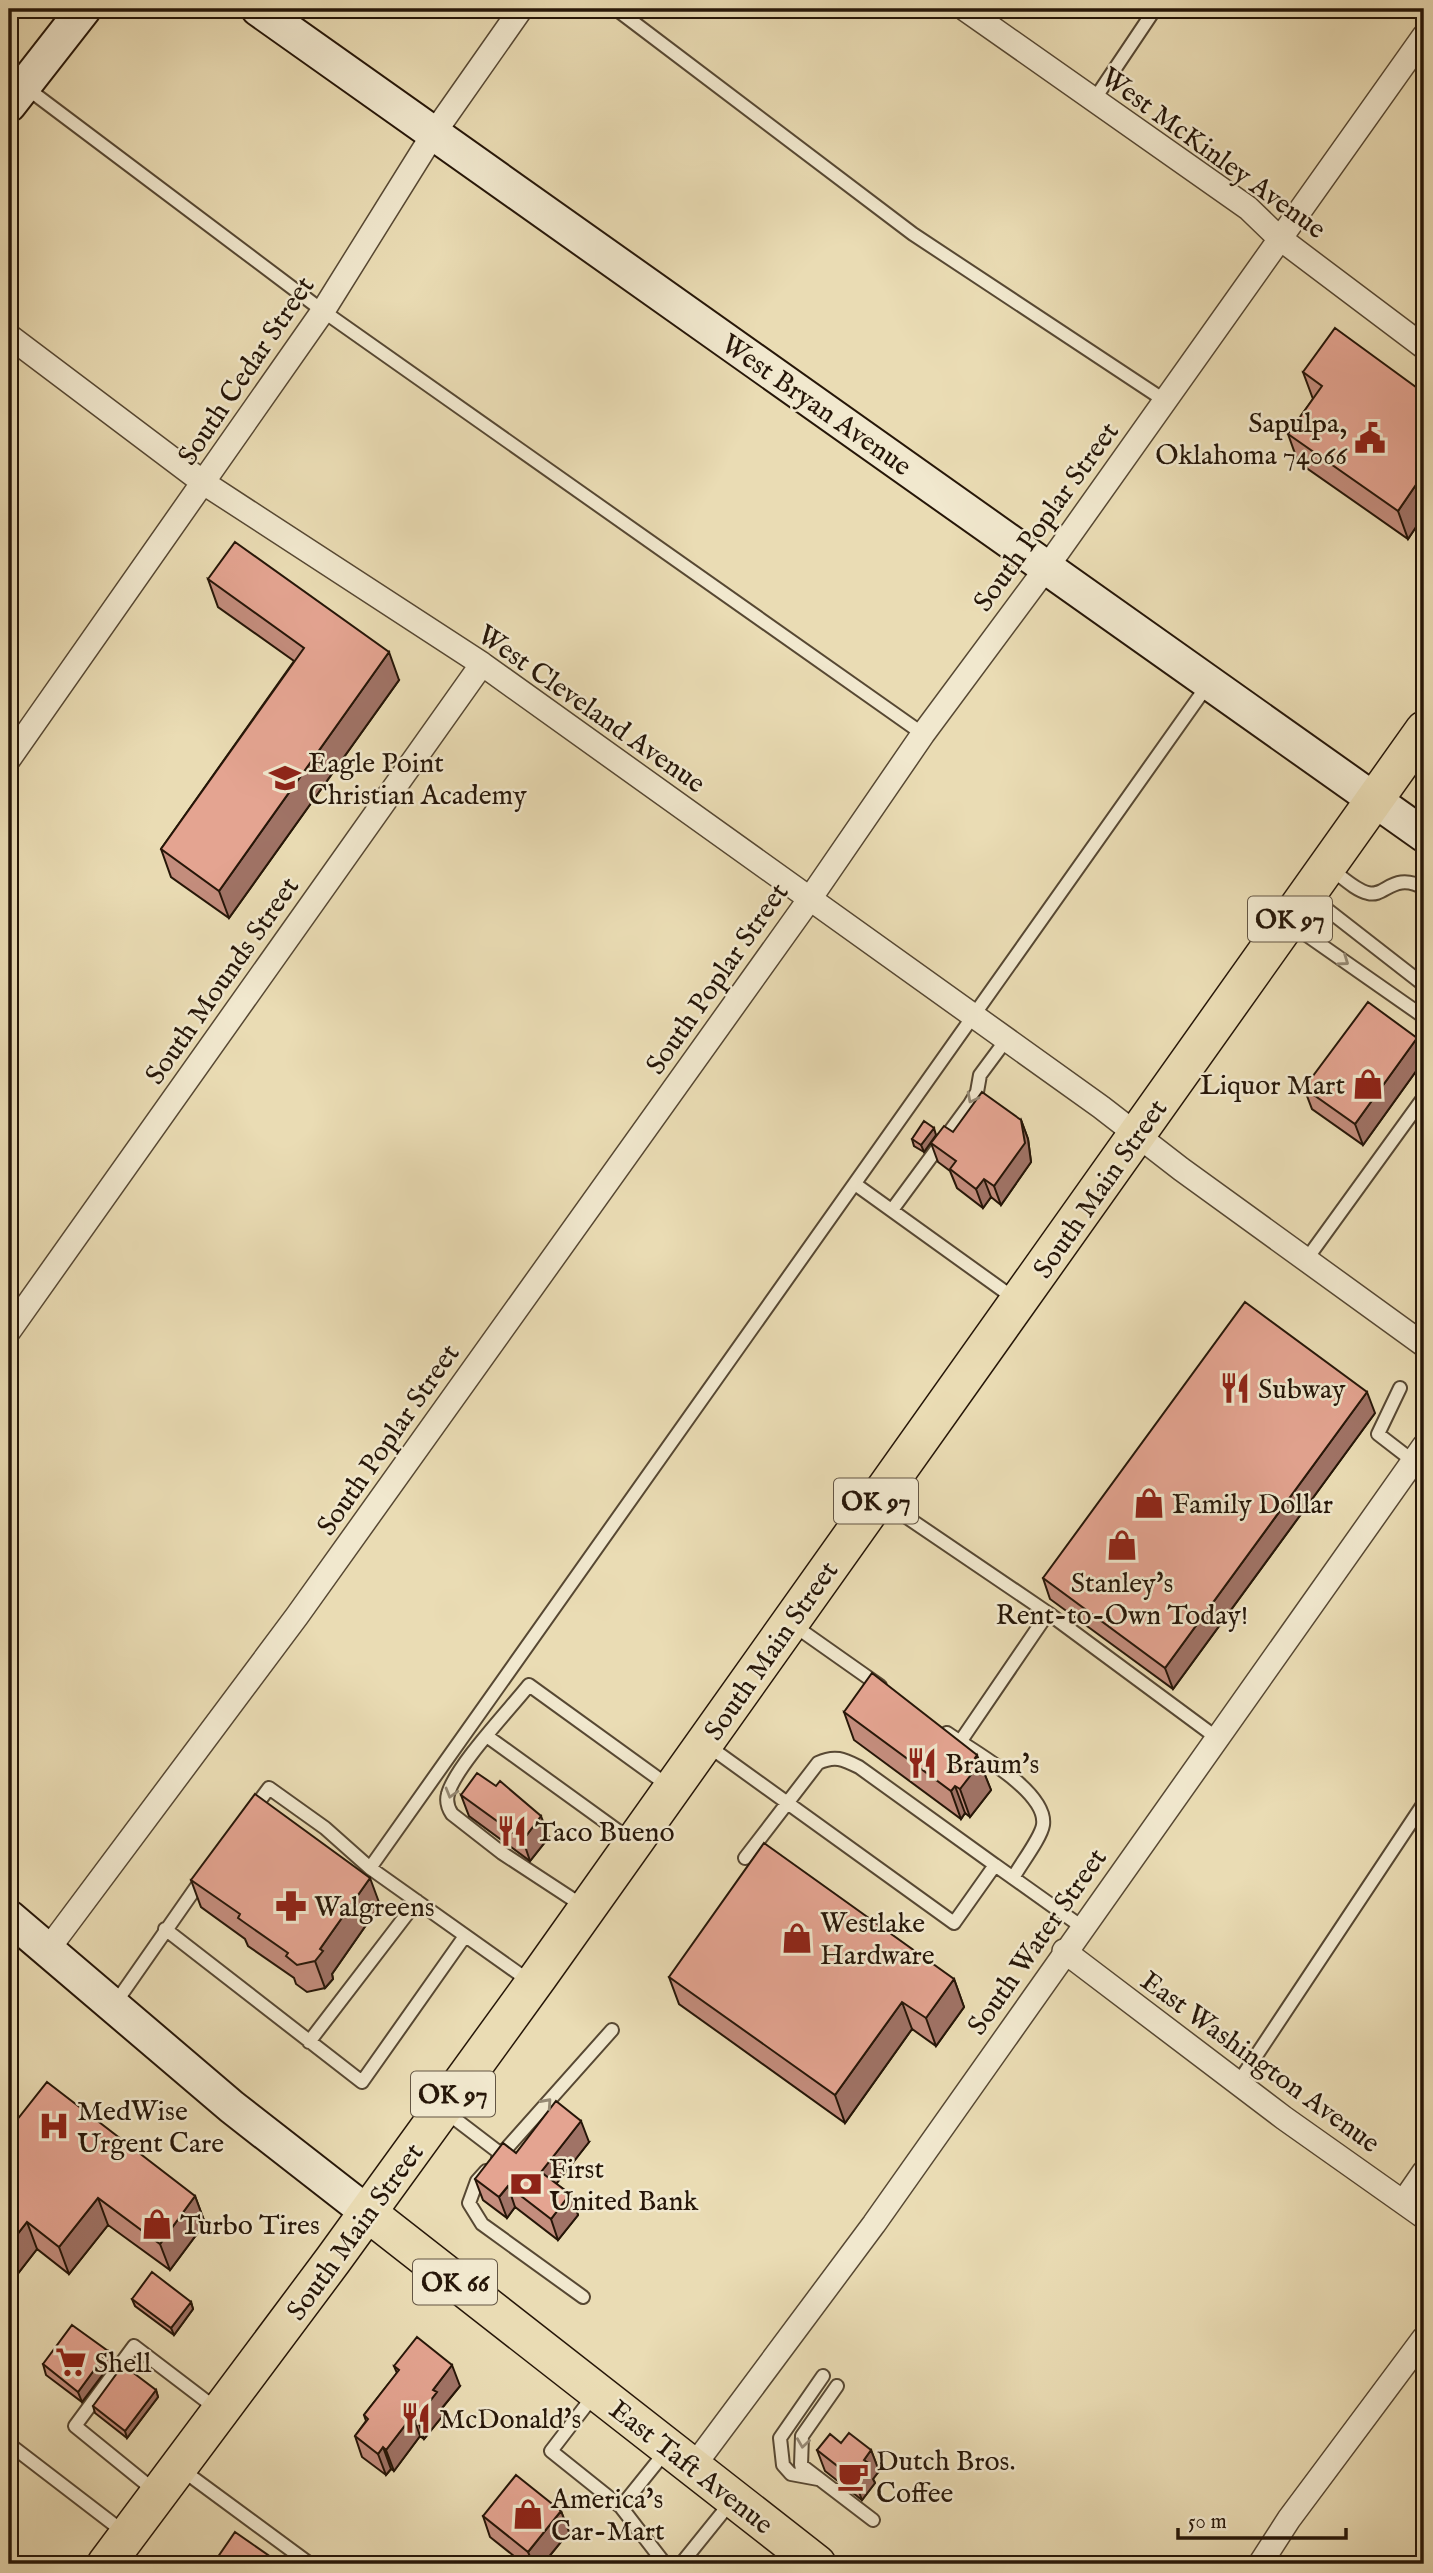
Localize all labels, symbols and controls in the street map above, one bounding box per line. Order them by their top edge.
street label: West McKinley Avenue [1093,60,1332,248]
street label: South Cedar Street [171,270,323,473]
street label: West Bryan Avenue [713,327,918,485]
place label: Sapulpa, Oklahoma 74066 [1155,407,1348,474]
street label: South Poplar Street [966,415,1128,619]
public building icon: Sapulpa, Oklahoma 74066 [1353,421,1387,455]
street label: West Cleveland Avenue [470,618,712,802]
place label: Eagle Point Christian Academy [308,747,527,814]
school or university icon: Eagle Point Christian Academy [268,761,302,795]
street label: South Mounds Street [138,871,308,1092]
street label: South Poplar Street [639,877,797,1082]
road number: OK 97 [1248,896,1332,942]
one-way arrow [1336,953,1349,965]
shop icon: Liquor Mart [1351,1067,1385,1101]
place label: Liquor Mart [1200,1069,1345,1104]
one-way arrow [967,1091,981,1103]
street label: South Main Street [1026,1093,1176,1286]
street label: South Poplar Street [310,1338,468,1543]
restaurant icon: Subway [1218,1371,1252,1405]
place label: Subway [1258,1373,1346,1408]
road number: OK 97 [834,1478,918,1524]
shop icon: Family Dollar [1132,1486,1166,1520]
place label: Family Dollar [1172,1488,1333,1523]
shop icon: Stanley's Rent-to-Own Today! [1105,1528,1139,1562]
street label: South Main Street [697,1555,847,1748]
place label: Stanley's Rent-to-Own Today! [996,1567,1248,1634]
restaurant icon: Braum's [905,1746,939,1780]
place label: Braum's [945,1748,1039,1783]
one-way arrow [444,1786,459,1798]
restaurant icon: Taco Bueno [495,1814,529,1848]
place label: Taco Bueno [535,1816,675,1851]
street label: South Water Street [961,1842,1116,2043]
pharmacy icon: Walgreens [274,1889,308,1923]
place label: Walgreens [314,1891,435,1926]
place label: Westlake Hardware [820,1907,935,1974]
shop icon: Westlake Hardware [780,1921,814,1955]
street label: East Washington Avenue [1133,1964,1386,2162]
road number: OK 97 [411,2072,495,2116]
place label: MedWise Urgent Care [77,2095,224,2162]
one-way arrow [539,2098,551,2111]
hospital icon: MedWise Urgent Care [37,2109,71,2143]
street label: South Main Street [280,2137,432,2328]
place label: First United Bank [549,2153,699,2220]
bank icon: First United Bank [509,2167,543,2201]
shop icon: Turbo Tires [140,2207,174,2241]
place label: Turbo Tires [180,2209,320,2244]
road number: OK 66 [413,2260,497,2304]
supermarket icon: Shell [54,2345,88,2379]
place label: Shell [94,2347,152,2382]
street label: East Taft Avenue [601,2393,780,2543]
restaurant icon: McDonald's [399,2401,433,2435]
place label: McDonald's [439,2403,581,2438]
one-way arrow [796,2438,811,2449]
place label: Dutch Bros. Coffee [876,2445,1015,2512]
cafe icon: Dutch Bros. Coffee [836,2459,870,2493]
place label: America's Car-Mart [550,2483,665,2550]
scale bar [1178,2496,1346,2540]
shop icon: America's Car-Mart [511,2497,545,2531]
text: 50 m [1188,2509,1227,2536]

